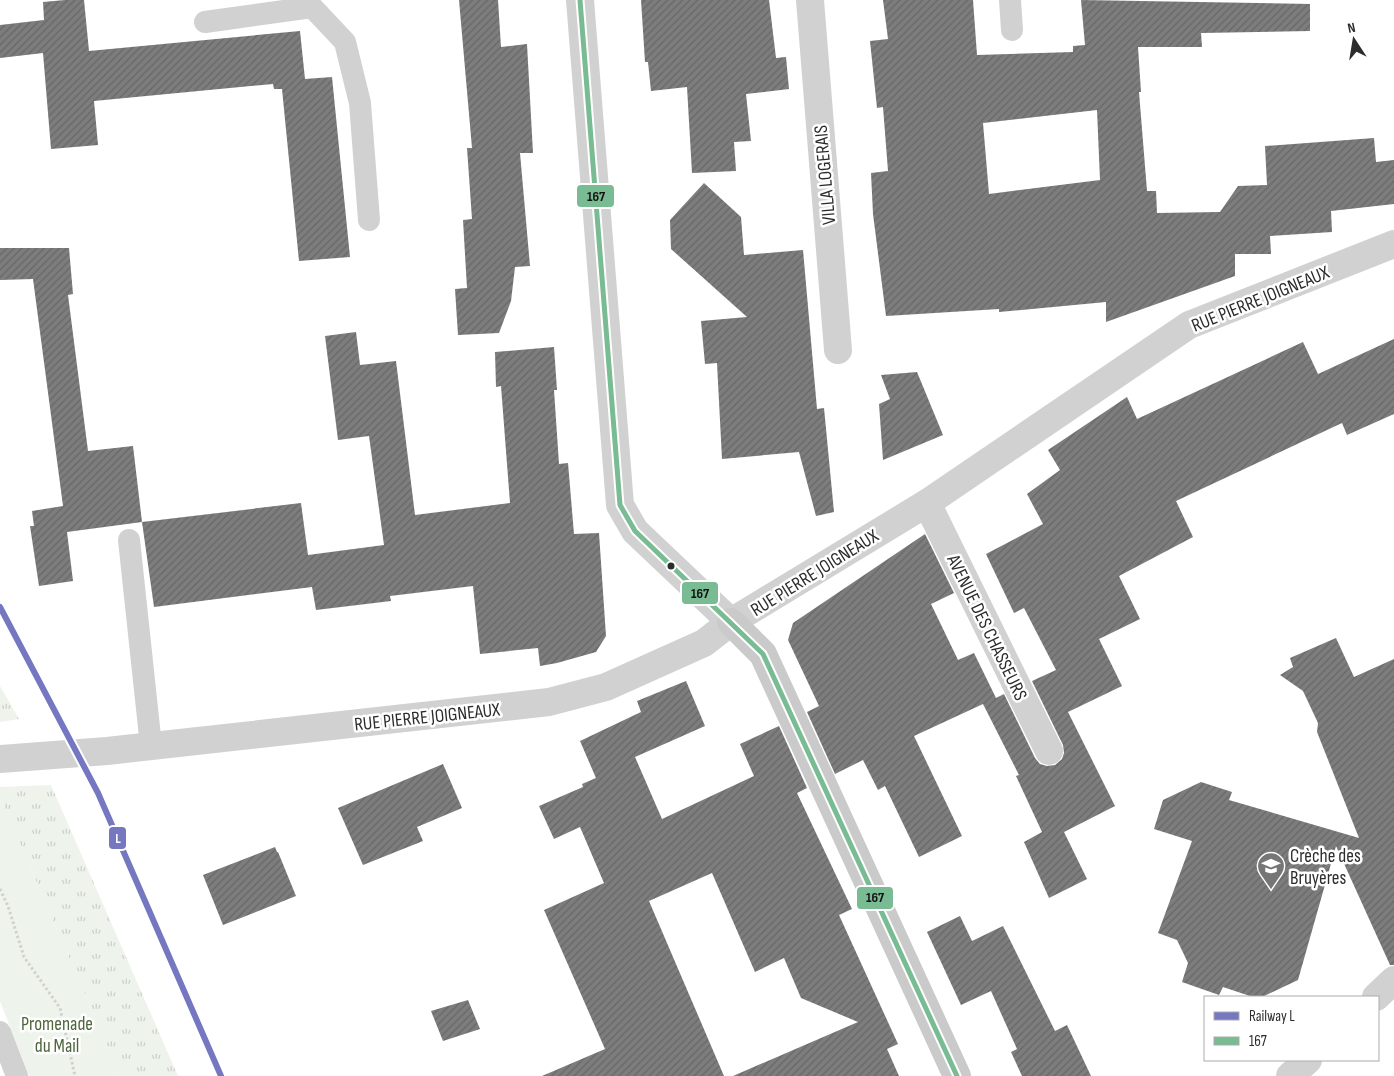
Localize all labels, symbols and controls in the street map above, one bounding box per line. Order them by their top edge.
north arrow [1329,15,1379,65]
text: N [1346,19,1357,37]
street label: VILLA LOGERAIS [810,124,841,226]
line badge: 167 [576,184,615,208]
text: 167 [587,188,606,205]
street label: RUE PIERRE JOIGNEAUX [1188,261,1333,337]
street label: RUE PIERRE JOIGNEAUX [747,525,883,622]
street label: AVENUE DES CHASSEURS [941,550,1032,704]
unlabelled marker [666,561,676,571]
line badge: 167 [681,581,719,605]
text: 167 [691,585,710,602]
street label: RUE PIERRE JOIGNEAUX [353,698,501,737]
line badge: L [108,826,127,850]
text: L [115,830,121,847]
place label: Crèche des Bruyères [1290,845,1361,890]
school or university icon: Crèche des Bruyères [1256,851,1286,890]
line badge: 167 [856,886,894,910]
text: 167 [866,889,885,906]
legend [1204,996,1379,1061]
text: Railway L [1249,1007,1295,1026]
park label: Promenade du Mail [21,1013,93,1058]
text: 167 [1249,1032,1267,1051]

